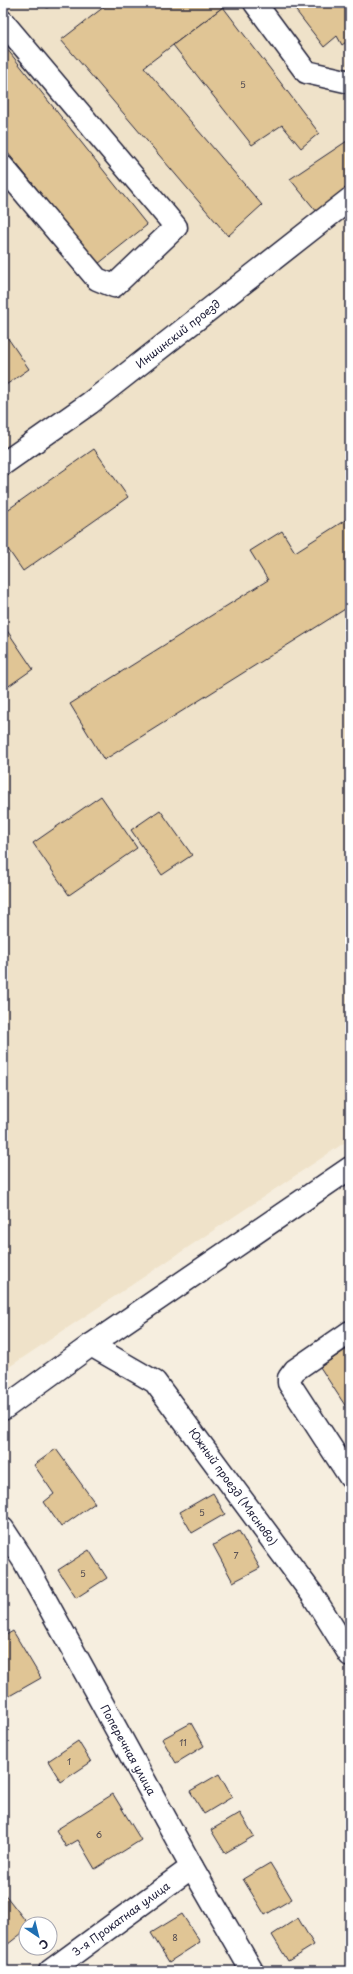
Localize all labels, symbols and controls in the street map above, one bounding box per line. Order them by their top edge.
house number: 5 [240,77,246,91]
street label: Иншинский проезд [132,295,224,372]
street label: Южный проезд (Мясново) [185,1424,282,1549]
house number: 5 [199,1505,205,1519]
house number: 7 [233,1548,239,1562]
house number: 5 [80,1566,86,1580]
street label: Поперечная улица [96,1701,161,1798]
house number: 11 [179,1735,187,1749]
house number: 1 [67,1754,71,1768]
house number: 6 [96,1827,102,1841]
street label: 3-я Прокатная улица [68,1877,173,1960]
north arrow [18,1916,58,1956]
house number: 8 [172,1930,178,1944]
text: С [36,1935,52,1954]

